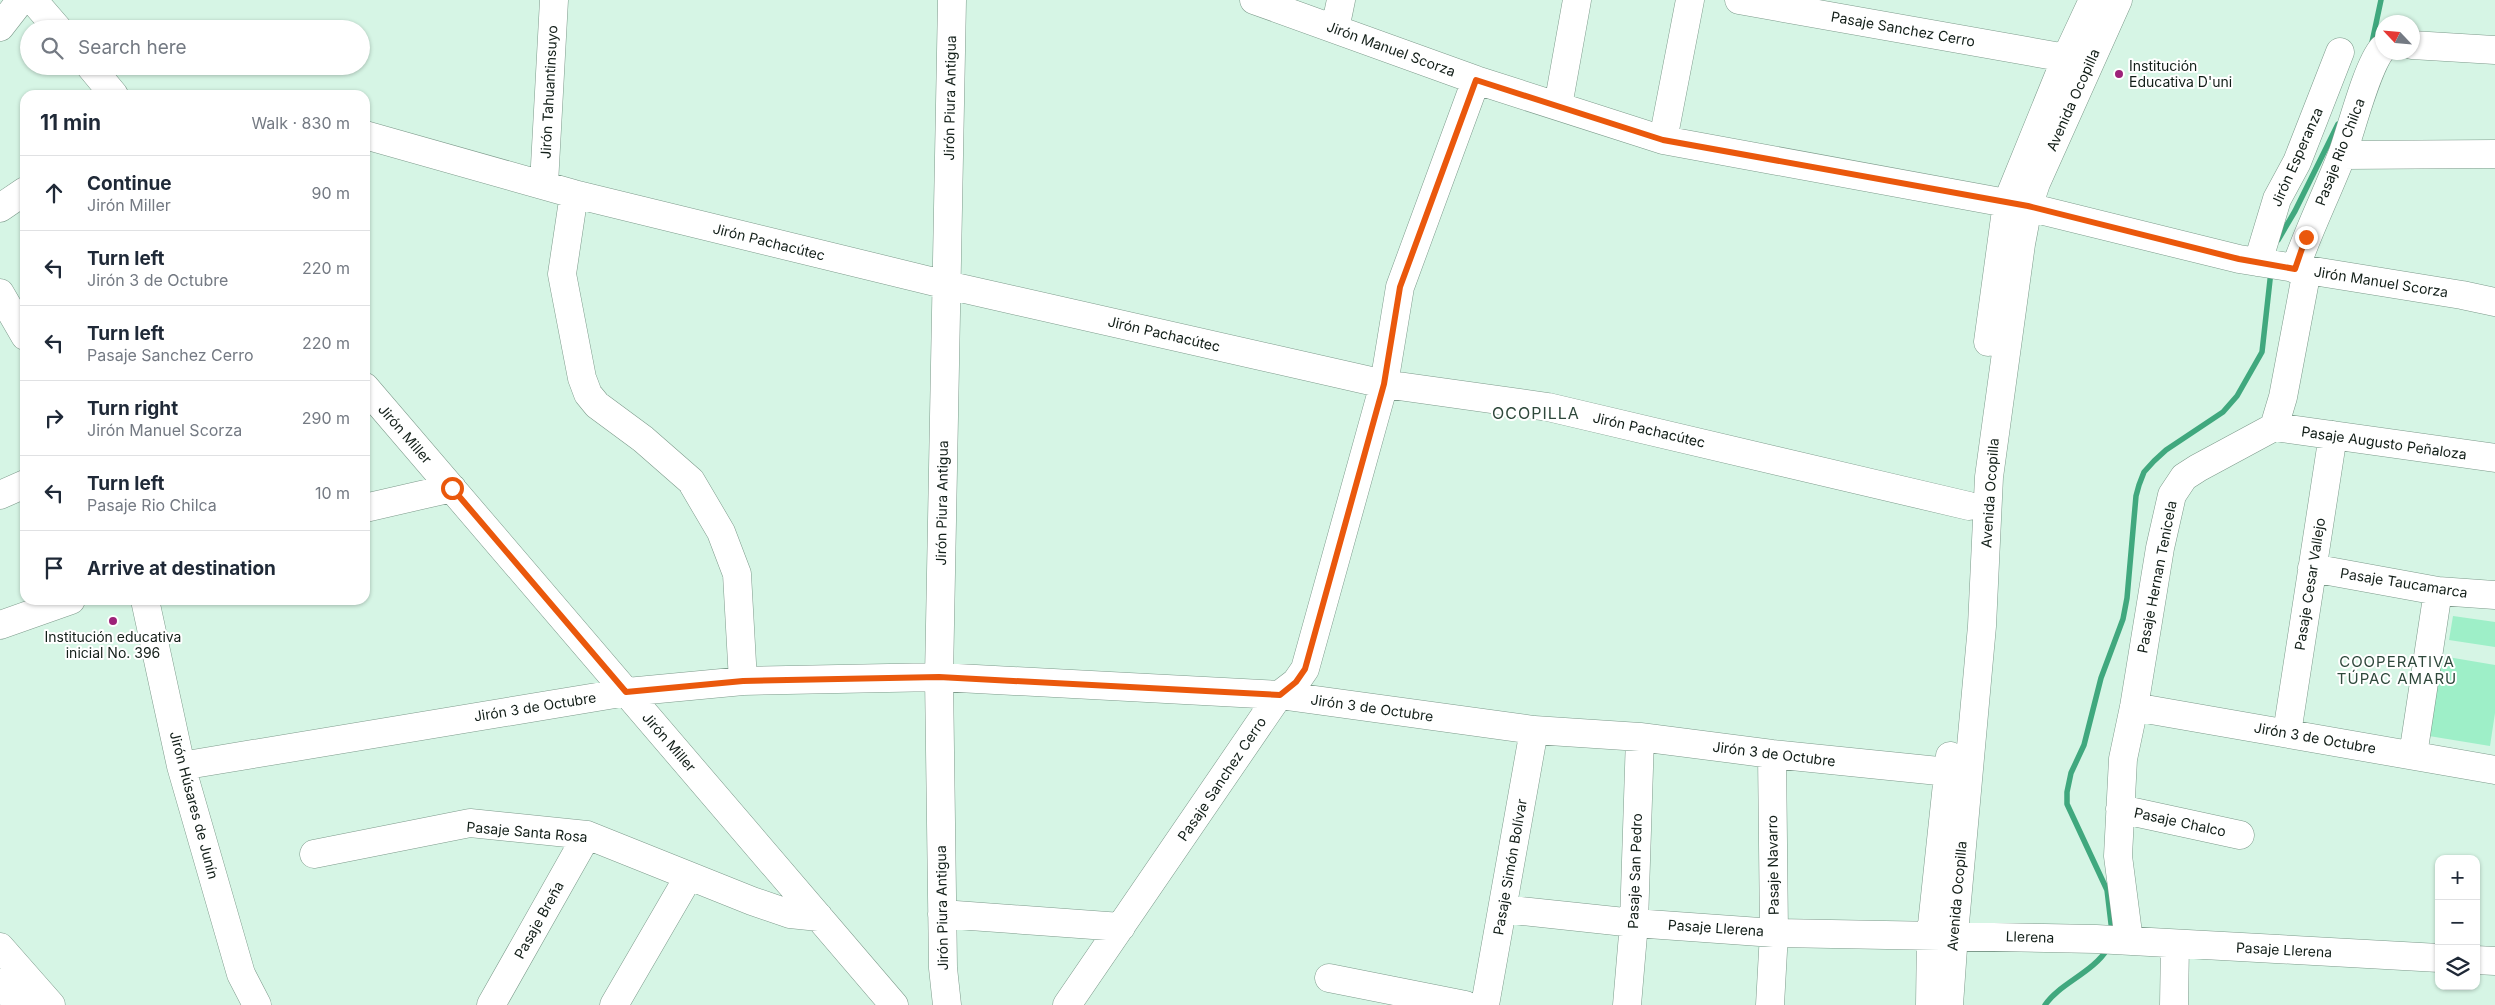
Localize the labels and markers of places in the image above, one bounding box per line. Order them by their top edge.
place label: Institución Educativa D'uni [2129,57,2232,90]
marker: Institución Educativa D'uni [2113,68,2125,80]
marker: Institución educativa inicial No. 396 [107,615,119,627]
place label: Institución educativa inicial No. 396 [45,628,181,661]

